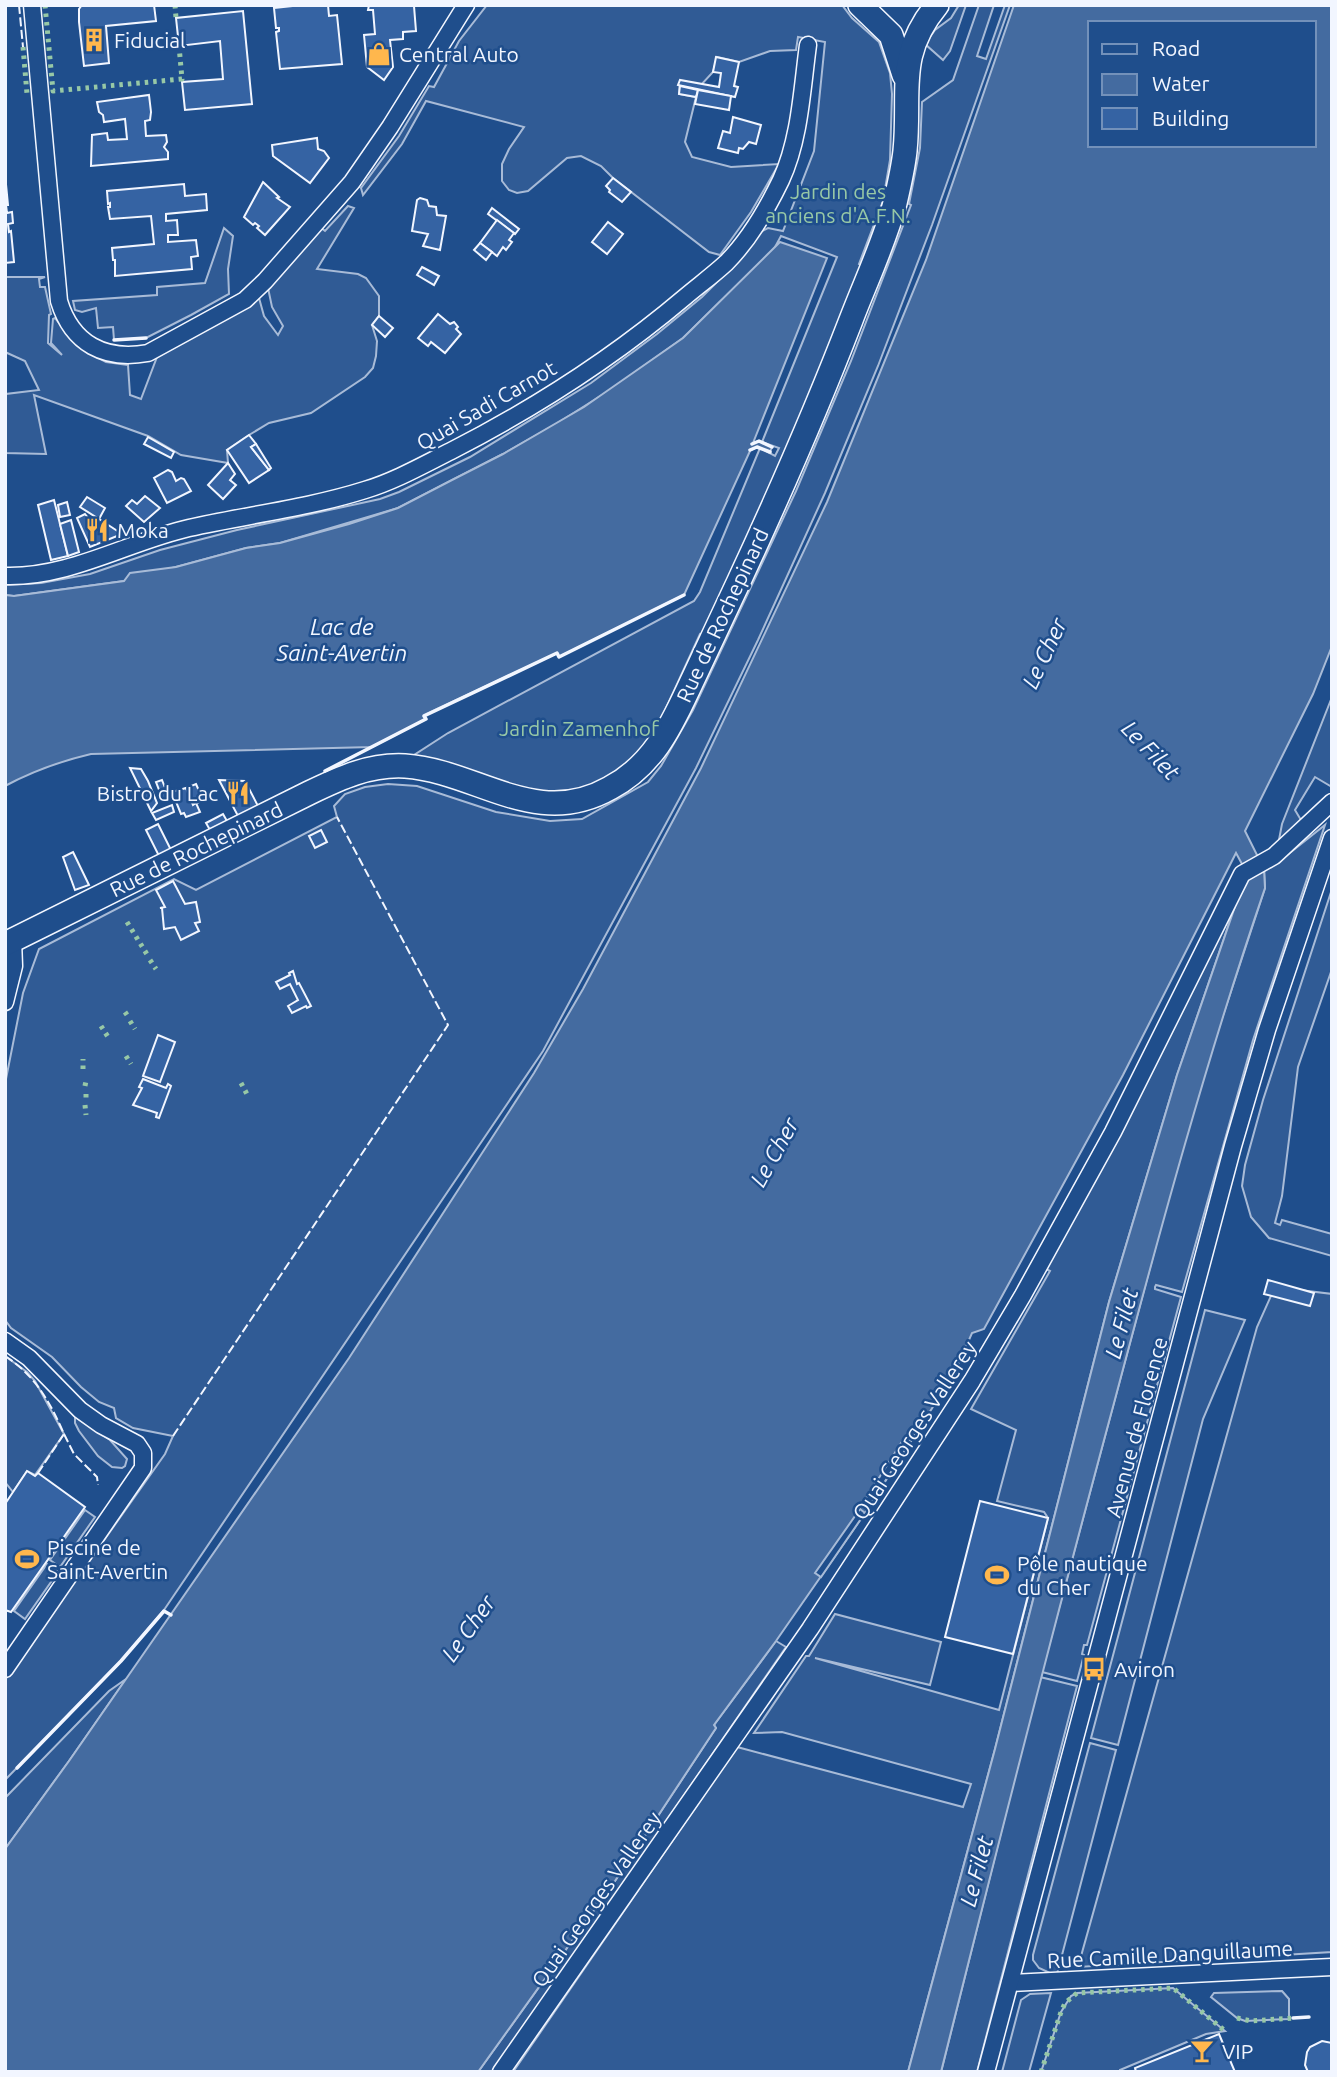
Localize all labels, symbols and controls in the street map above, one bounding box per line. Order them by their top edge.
legend [1088,21,1316,147]
building icon: Fiducial [80,26,108,54]
place label: Fiducial [114,28,186,52]
text: Road [1152,36,1200,60]
shop icon: Central Auto [365,40,393,68]
place label: Central Auto [399,42,519,66]
text: Water [1152,71,1210,95]
text: Building [1152,106,1229,130]
park label: Jardin des anciens d'A.F.N. [765,179,911,227]
street label: Quai Sadi Carnot [412,355,560,455]
restaurant icon: Moka [83,516,111,544]
place label: Moka [117,518,169,542]
street label: Rue de Rochepinard [671,524,773,706]
water label: Le Cher [1017,613,1072,692]
water label: Lac de Saint-Avertin [276,614,407,665]
water label: Le Filet [1117,715,1186,785]
park label: Jardin Zamenhof [499,716,660,740]
restaurant icon: Bistro du Lac [224,779,252,807]
place label: Bistro du Lac [97,781,218,805]
street label: Rue de Rochepinard [106,797,286,901]
water label: Le Cher [745,1112,804,1191]
water label: Le Filet [1100,1284,1143,1361]
street label: Avenue de Florence [1100,1334,1172,1520]
street label: Quai Georges Vallerey [847,1336,981,1524]
place label: Piscine de Saint-Avertin [47,1535,168,1583]
sports icon: Piscine de Saint-Avertin [13,1545,41,1573]
place label: Pôle nautique du Cher [1017,1551,1148,1599]
sports icon: Pôle nautique du Cher [983,1561,1011,1589]
water label: Le Cher [436,1589,500,1666]
bus stop icon: Aviron [1080,1655,1108,1683]
place label: Aviron [1114,1657,1175,1681]
street label: Quai Georges Vallerey [526,1807,666,1991]
water label: Le Filet [955,1832,998,1909]
street label: Rue Camille Danguillaume [1046,1936,1294,1972]
bar icon: VIP [1188,2037,1216,2065]
place label: VIP [1222,2039,1253,2063]

